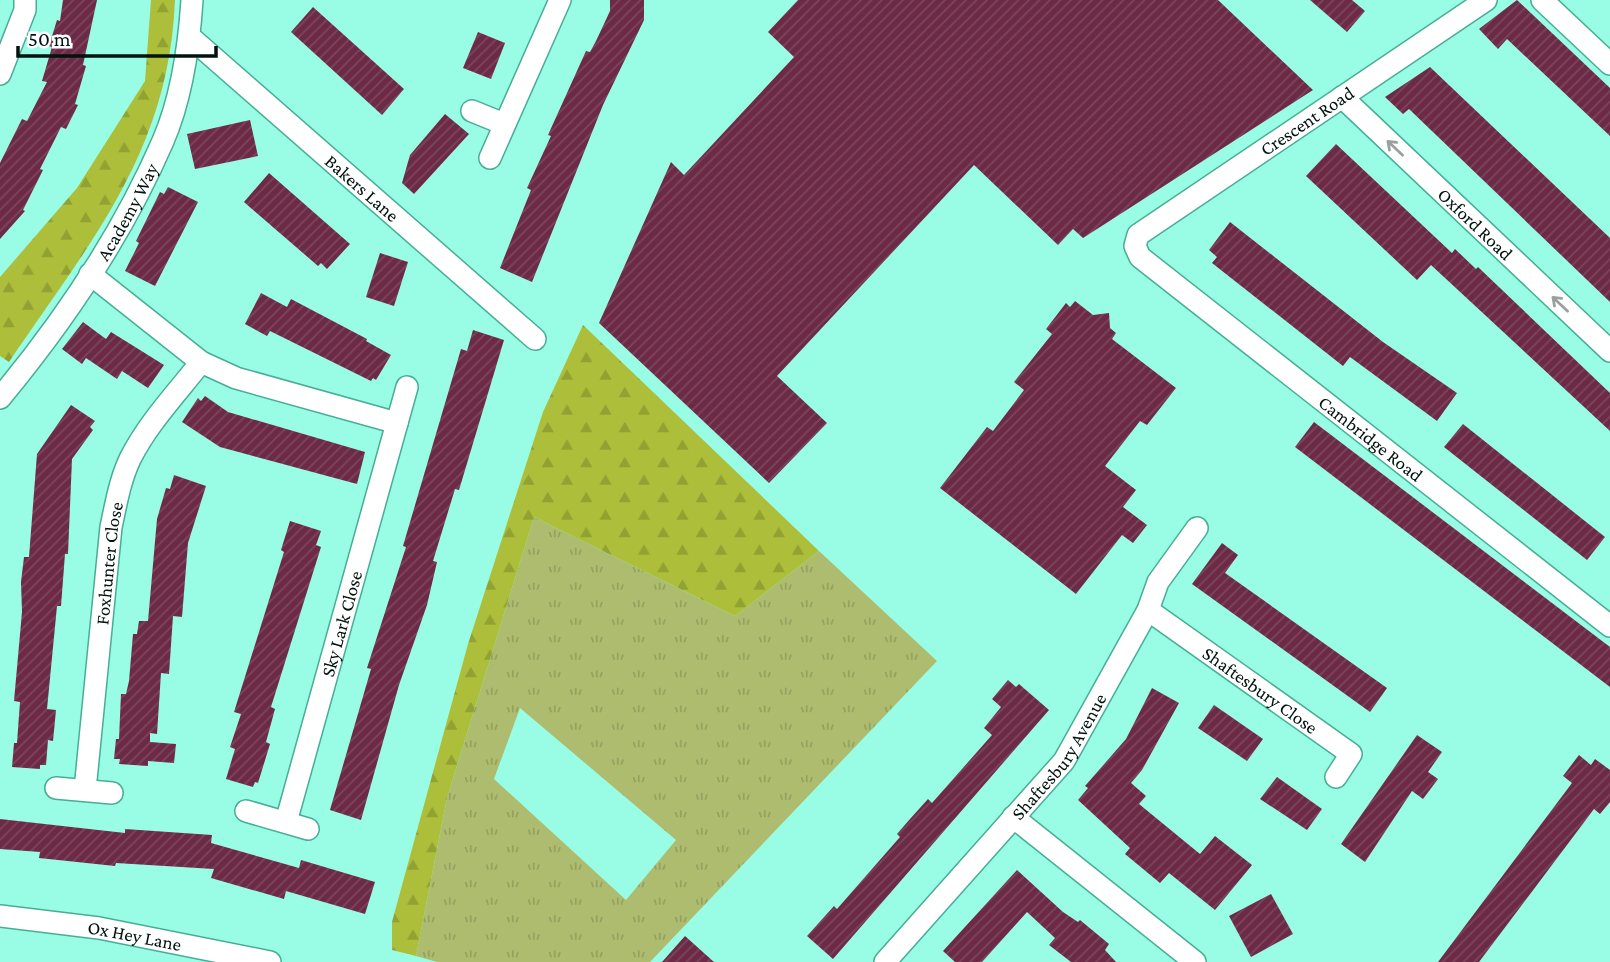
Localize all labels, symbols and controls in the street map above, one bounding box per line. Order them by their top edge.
scale bar [18,14,215,58]
text: 50 m [28,27,71,51]
street label: Crescent Road [1256,82,1358,160]
one-way arrow [1387,139,1404,156]
street label: Bakers Lane [321,150,403,226]
street label: Academy Way [92,160,162,264]
street label: Oxford Road [1434,183,1517,264]
one-way arrow [1552,296,1569,313]
street label: Cambridge Road [1315,391,1427,486]
street label: Foxhunter Close [91,500,127,626]
street label: Sky Lark Close [316,568,366,679]
street label: Shaftesbury Close [1199,642,1322,738]
street label: Shaftesbury Avenue [1007,689,1110,824]
street label: Ox Hey Lane [87,916,183,955]

